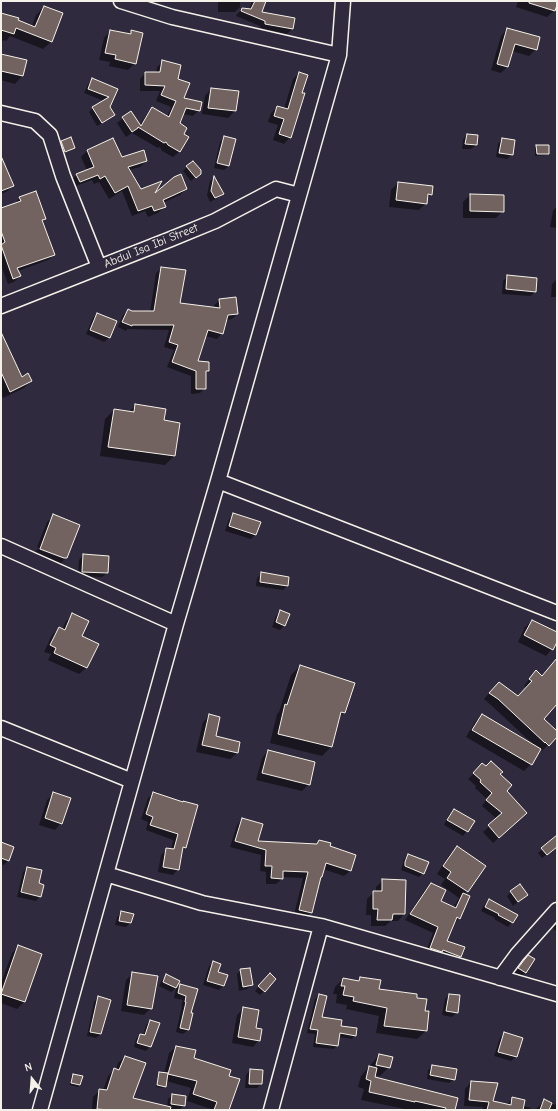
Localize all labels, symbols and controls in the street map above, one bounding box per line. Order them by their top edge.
street label: Abdul Isa Ibi Street [102,221,200,271]
north arrow [12,1059,52,1099]
text: N [23,1060,34,1074]

